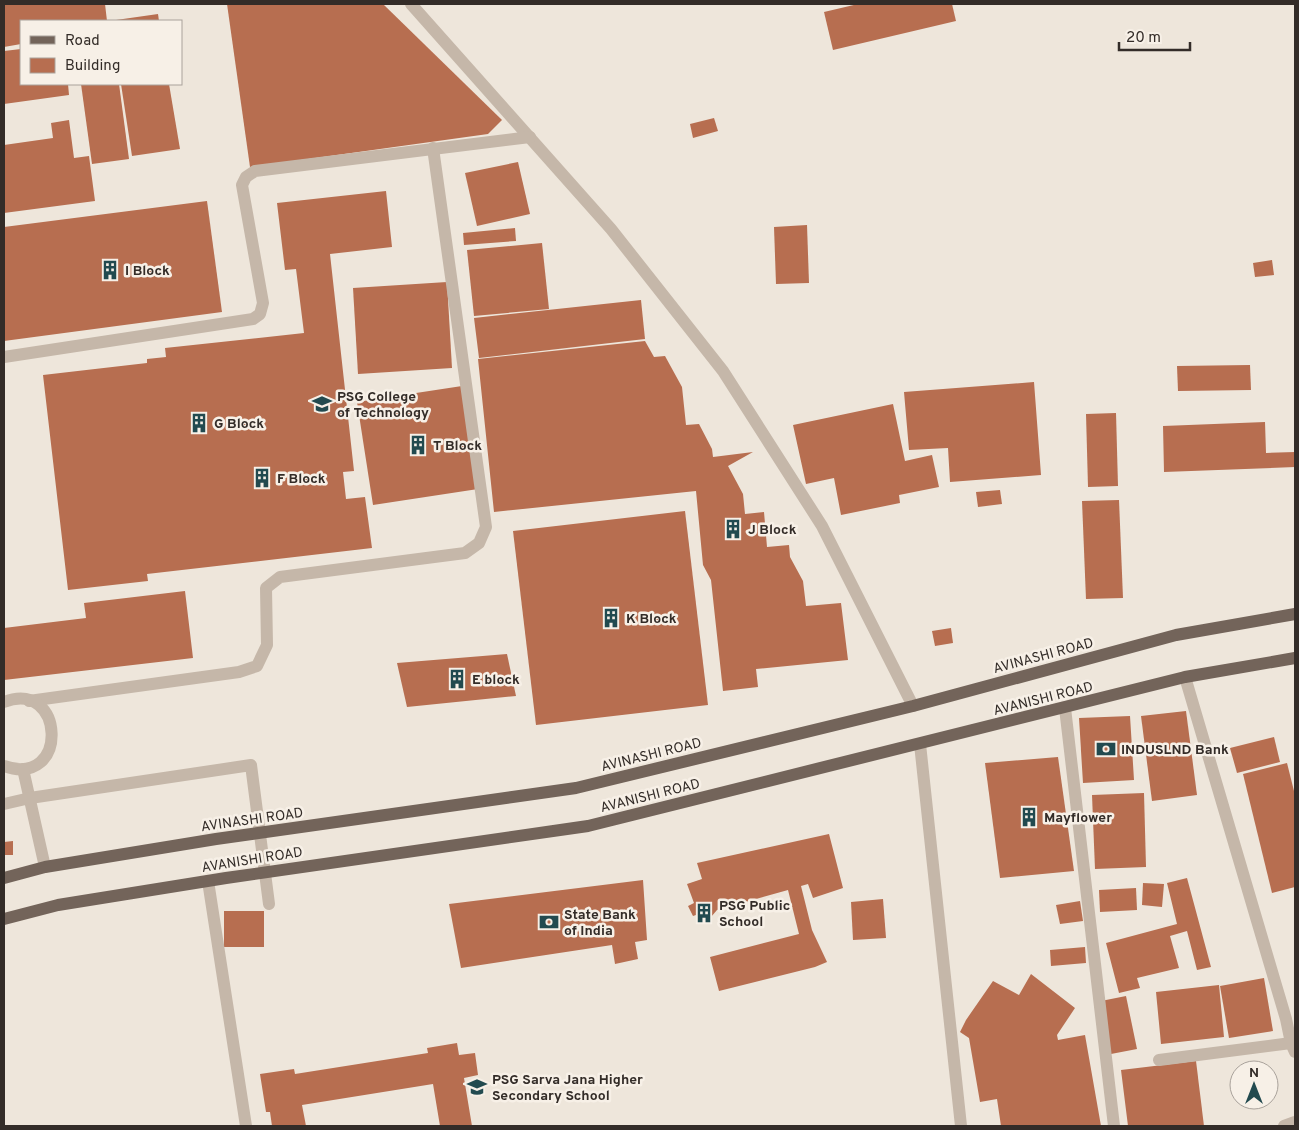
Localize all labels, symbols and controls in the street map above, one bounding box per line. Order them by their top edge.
legend [20,20,182,85]
scale bar [1119,20,1190,52]
text: 20 m [1126,29,1161,48]
text: Road [65,32,100,51]
text: Building [65,57,120,76]
building icon: I Block [99,259,121,281]
place label: I Block [125,263,170,280]
place label: PSG College of Technology [337,389,429,422]
school or university icon: PSG College of Technology [311,393,333,415]
building icon: G Block [188,412,210,434]
place label: G Block [214,416,264,433]
building icon: T Block [407,434,429,456]
place label: T Block [433,438,482,455]
building icon: F Block [251,467,273,489]
place label: F Block [277,471,326,488]
building icon: J Block [722,518,744,540]
place label: J Block [748,522,797,539]
building icon: K Block [600,607,622,629]
place label: K Block [626,611,677,628]
street label: AVINASHI ROAD [991,635,1095,678]
building icon: E block [446,668,468,690]
place label: E block [472,672,520,689]
street label: AVANISHI ROAD [992,679,1095,720]
street label: AVINASHI ROAD [599,735,703,776]
bank icon: INDUSLND Bank [1095,738,1117,760]
place label: INDUSLND Bank [1121,742,1229,759]
street label: AVANISHI ROAD [599,776,702,817]
street label: AVINASHI ROAD [200,805,304,836]
building icon: Mayflower [1018,806,1040,828]
place label: Mayflower [1044,810,1112,827]
street label: AVANISHI ROAD [200,844,304,877]
place label: PSG Public School [719,898,790,931]
building icon: PSG Public School [693,902,715,924]
place label: State Bank of India [564,907,636,940]
bank icon: State Bank of India [538,911,560,933]
north arrow [1229,1060,1279,1110]
text: N [1249,1065,1259,1082]
place label: PSG Sarva Jana Higher Secondary School [492,1072,643,1105]
school or university icon: PSG Sarva Jana Higher Secondary School [466,1076,488,1098]

